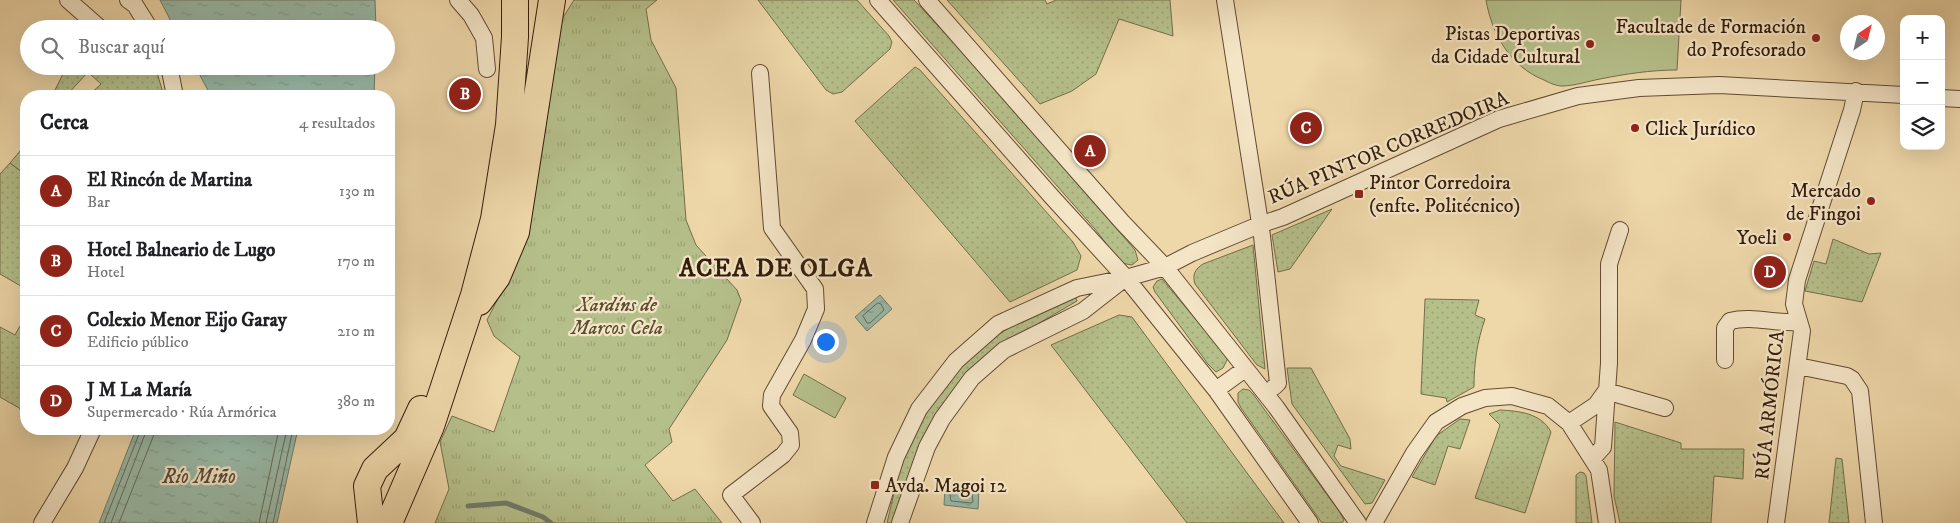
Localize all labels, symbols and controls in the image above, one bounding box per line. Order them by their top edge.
place label: Facultade de Formación do Profesorado [1615,15,1807,63]
north arrow [1840,15,1885,60]
map controls [1900,15,1945,150]
button: + [1900,15,1945,60]
search box [20,20,395,75]
place label: Pistas Deportivas da Cidade Cultural [1431,22,1580,70]
marker: Facultade de Formación do Profesorado [1810,32,1822,44]
icon: search [38,34,66,62]
text: Buscar aquí [78,36,164,59]
marker: Pistas Deportivas da Cidade Cultural [1584,38,1596,50]
button: − [1900,60,1945,105]
pin: B [449,75,481,113]
street label: RÚA PINTOR CORREDOIRA [1264,85,1512,209]
button: layers [1900,105,1945,150]
pin: C [1290,109,1322,147]
text: Cerca [40,110,88,136]
text: 4 resultados [299,113,375,133]
place label: Click Jurídico [1645,117,1756,142]
marker: Click Jurídico [1629,122,1641,134]
pin: A [1074,132,1106,170]
text: El Rincón de Martina [87,169,252,192]
place label: Pintor Corredoira (enfte. Politécnico) [1369,171,1520,219]
place label: Mercado de Fingoi [1786,179,1861,227]
text: A [51,181,61,201]
text: 130 m [339,181,375,201]
marker: Pintor Corredoira (enfte. Politécnico) [1353,188,1365,200]
text: Bar [87,192,110,212]
marker: Mercado de Fingoi [1865,195,1877,207]
place label: Yoeli [1736,226,1777,251]
marker: Yoeli [1781,231,1793,243]
text: Hotel Balneario de Lugo [87,239,275,262]
text: B [51,251,61,271]
text: 170 m [337,251,375,271]
district label: ACEA DE OLGA [678,253,873,284]
pin: D [1754,253,1786,291]
text: Hotel [87,262,125,282]
park label: Xardíns de Marcos Cela [569,293,663,341]
text: Colexio Menor Eijo Garay [87,309,287,332]
text: C [51,321,61,341]
text: 210 m [337,321,375,341]
your location [813,329,839,355]
street label: RÚA ARMÓRICA [1749,329,1791,481]
text: Edificio público [87,332,188,352]
text: J M La María [87,379,191,402]
text: D [50,391,62,411]
text: 380 m [337,391,375,411]
text: Supermercado · Rúa Armórica [87,402,277,422]
water label: Río Miño [161,464,236,490]
place label: Avda. Magoi 12 [885,474,1007,499]
marker: Avda. Magoi 12 [869,479,881,491]

